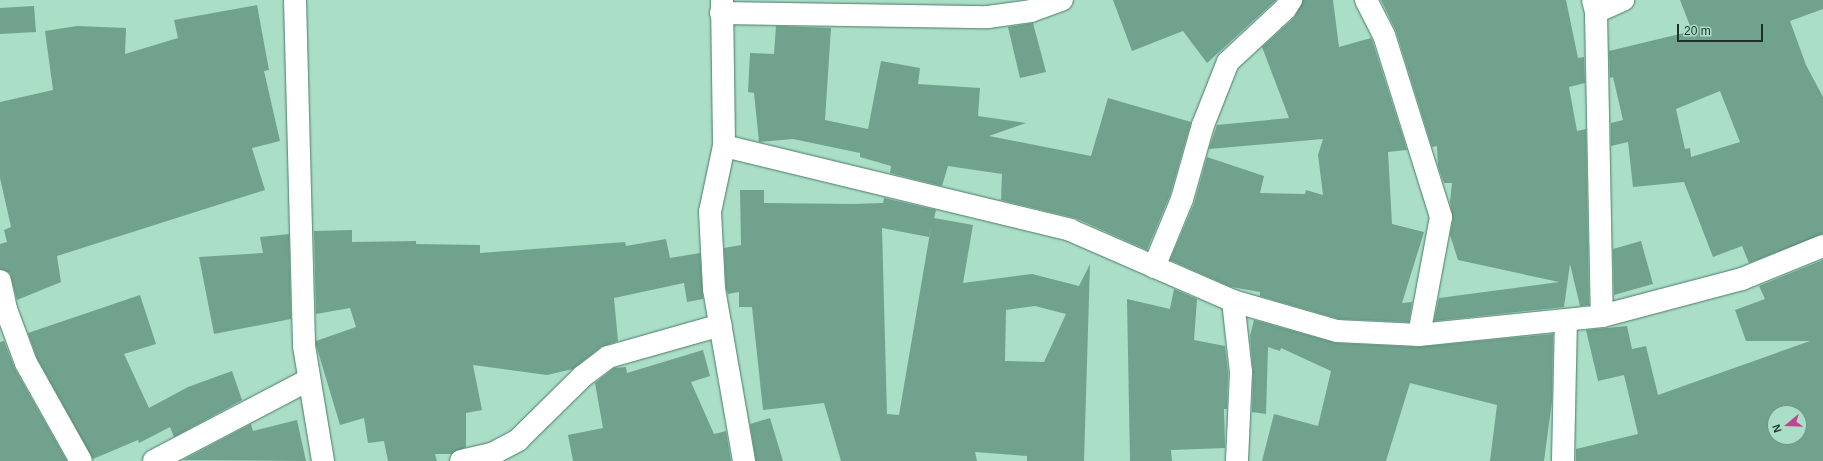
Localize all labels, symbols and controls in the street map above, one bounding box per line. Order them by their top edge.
scale bar [1679,16,1765,42]
text: 20 m [1684,24,1711,38]
north arrow [1767,405,1807,445]
text: N [1770,423,1784,434]

